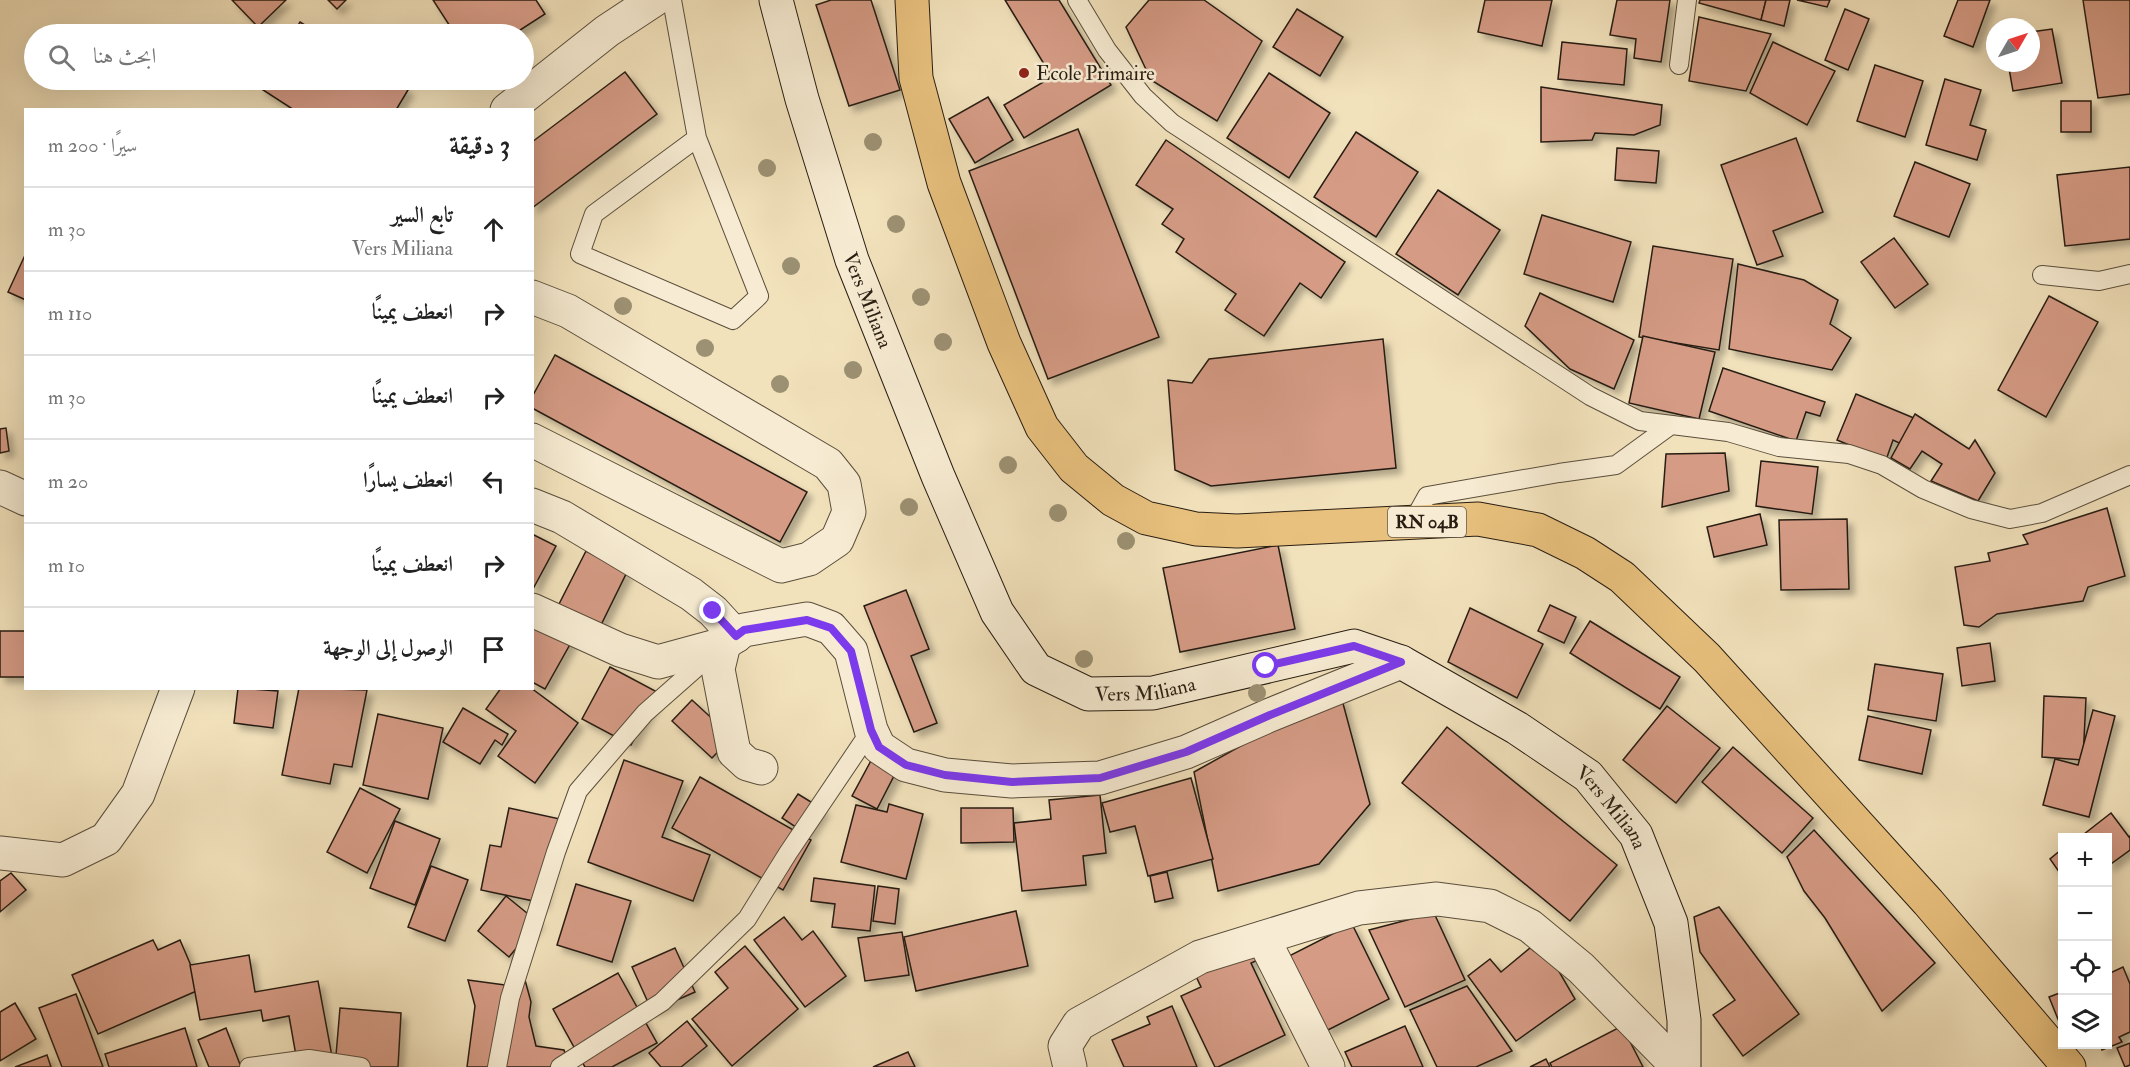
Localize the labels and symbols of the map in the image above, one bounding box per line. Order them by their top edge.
north arrow [1986,18,2040,72]
place label: Ecole Primaire [1036,61,1155,86]
marker: Ecole Primaire [1017,66,1031,80]
street label: Vers Miliana [838,249,899,352]
road number: RN 04B [1388,507,1466,537]
route end [699,597,725,623]
route start [1252,652,1278,678]
street label: Vers Miliana [1095,671,1199,706]
street label: Vers Miliana [1572,759,1653,853]

